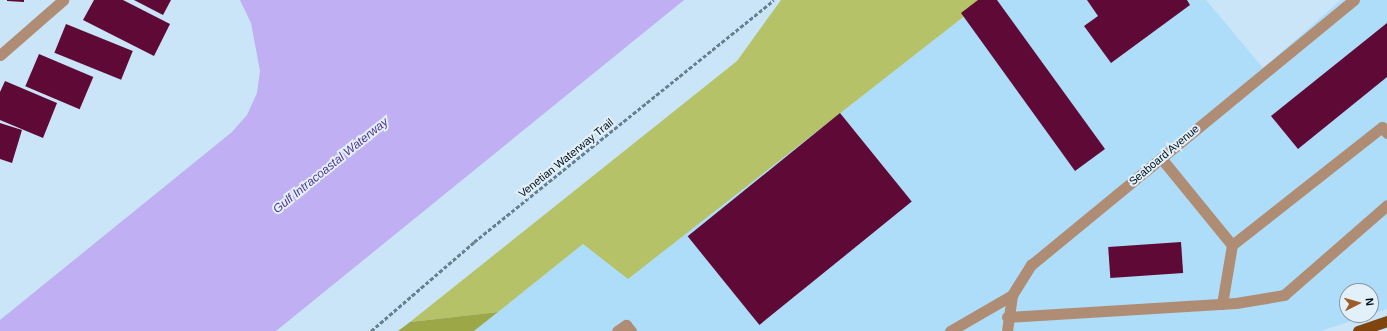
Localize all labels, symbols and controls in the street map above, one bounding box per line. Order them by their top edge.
water label: Gulf Intracoastal Waterway [271,115,391,217]
street label: Venetian Waterway Trail [516,116,616,200]
street label: Seaboard Avenue [1126,122,1202,188]
north arrow [1339,283,1379,323]
text: N [1364,297,1376,306]

